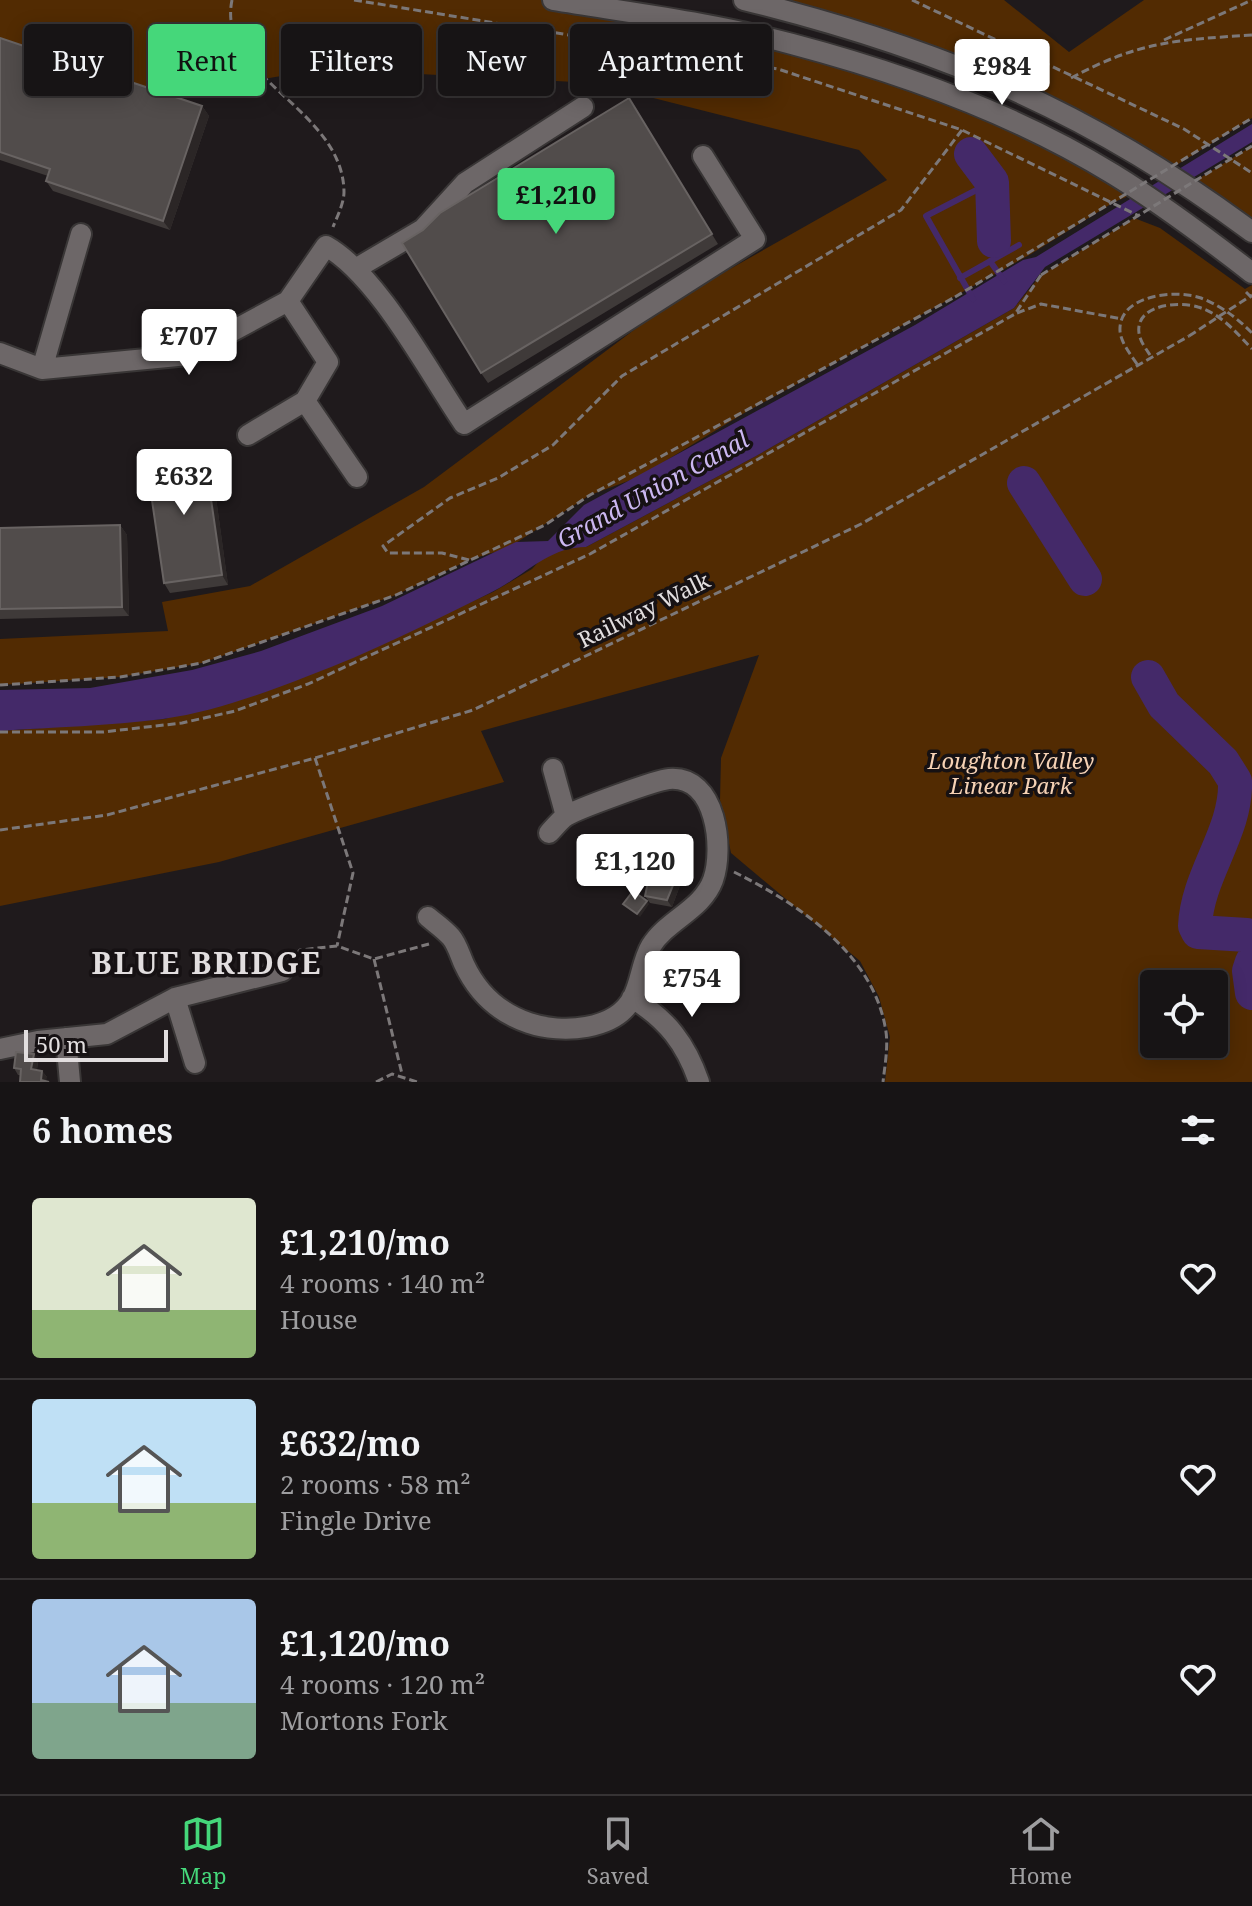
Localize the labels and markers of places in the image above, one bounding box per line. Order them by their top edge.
pin: £984 [955,39,1049,107]
pin: £1,210 [491,168,621,236]
pin: £707 [142,309,236,377]
pin: £632 [137,449,231,517]
pin: £1,120 [570,834,700,902]
pin: £754 [645,951,739,1019]

